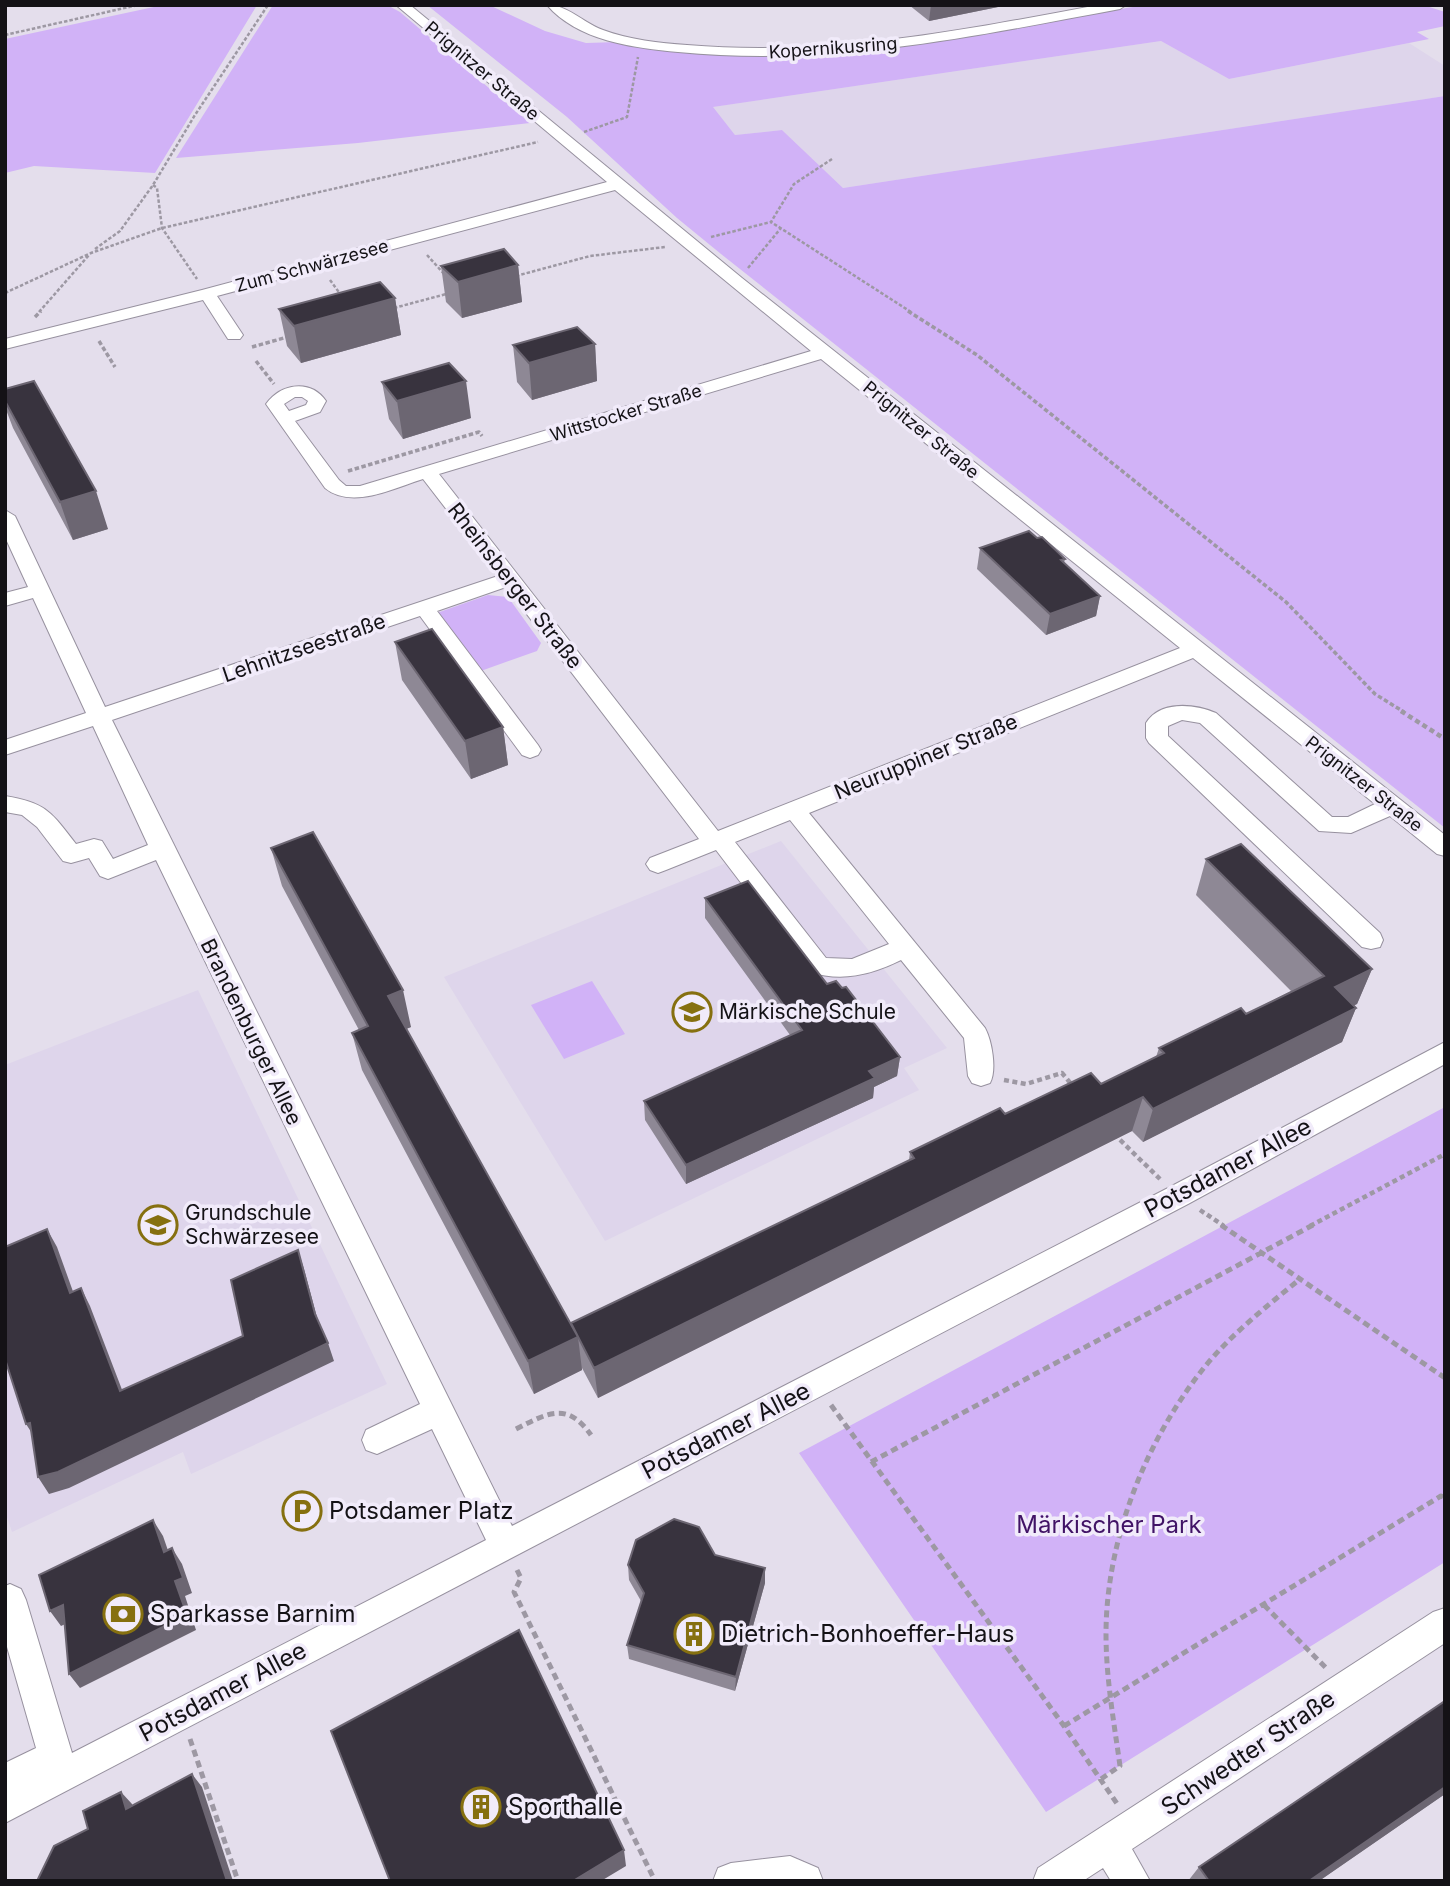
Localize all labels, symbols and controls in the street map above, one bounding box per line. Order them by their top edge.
street label: Prignitzer Straße [421,17,544,125]
street label: Kopernikusring [768,33,898,62]
street label: Zum Schwärzesee [233,235,391,296]
street label: Prignitzer Straße [859,377,983,483]
street label: Wittstocker Straße [548,379,704,446]
street label: Rheinsberger Straße [443,498,588,674]
street label: Lehnitzseestraße [219,608,389,687]
street label: Neuruppiner Straße [831,708,1021,805]
street label: Prignitzer Straße [1302,731,1427,836]
street label: Brandenburger Allee [195,934,307,1129]
school or university icon: Märkische Schule [671,991,713,1033]
place label: Märkische Schule [719,999,896,1024]
street label: Potsdamer Allee [1139,1111,1316,1224]
place label: Grundschule Schwärzesee [185,1200,319,1249]
school or university icon: Grundschule Schwärzesee [137,1204,179,1246]
street label: Potsdamer Allee [637,1376,815,1485]
parking icon: Potsdamer Platz [281,1490,323,1532]
place label: Potsdamer Platz [329,1496,514,1525]
park label: Märkischer Park [1016,1510,1202,1539]
bank icon: Sparkasse Barnim [102,1593,144,1635]
place label: Sparkasse Barnim [150,1599,356,1628]
building icon: Dietrich-Bonhoeffer-Haus [673,1613,715,1655]
place label: Dietrich-Bonhoeffer-Haus [721,1619,1014,1648]
street label: Potsdamer Allee [134,1635,311,1748]
street label: Schwedter Straße [1155,1684,1340,1822]
building icon: Sporthalle [460,1786,502,1828]
place label: Sporthalle [508,1792,623,1821]

